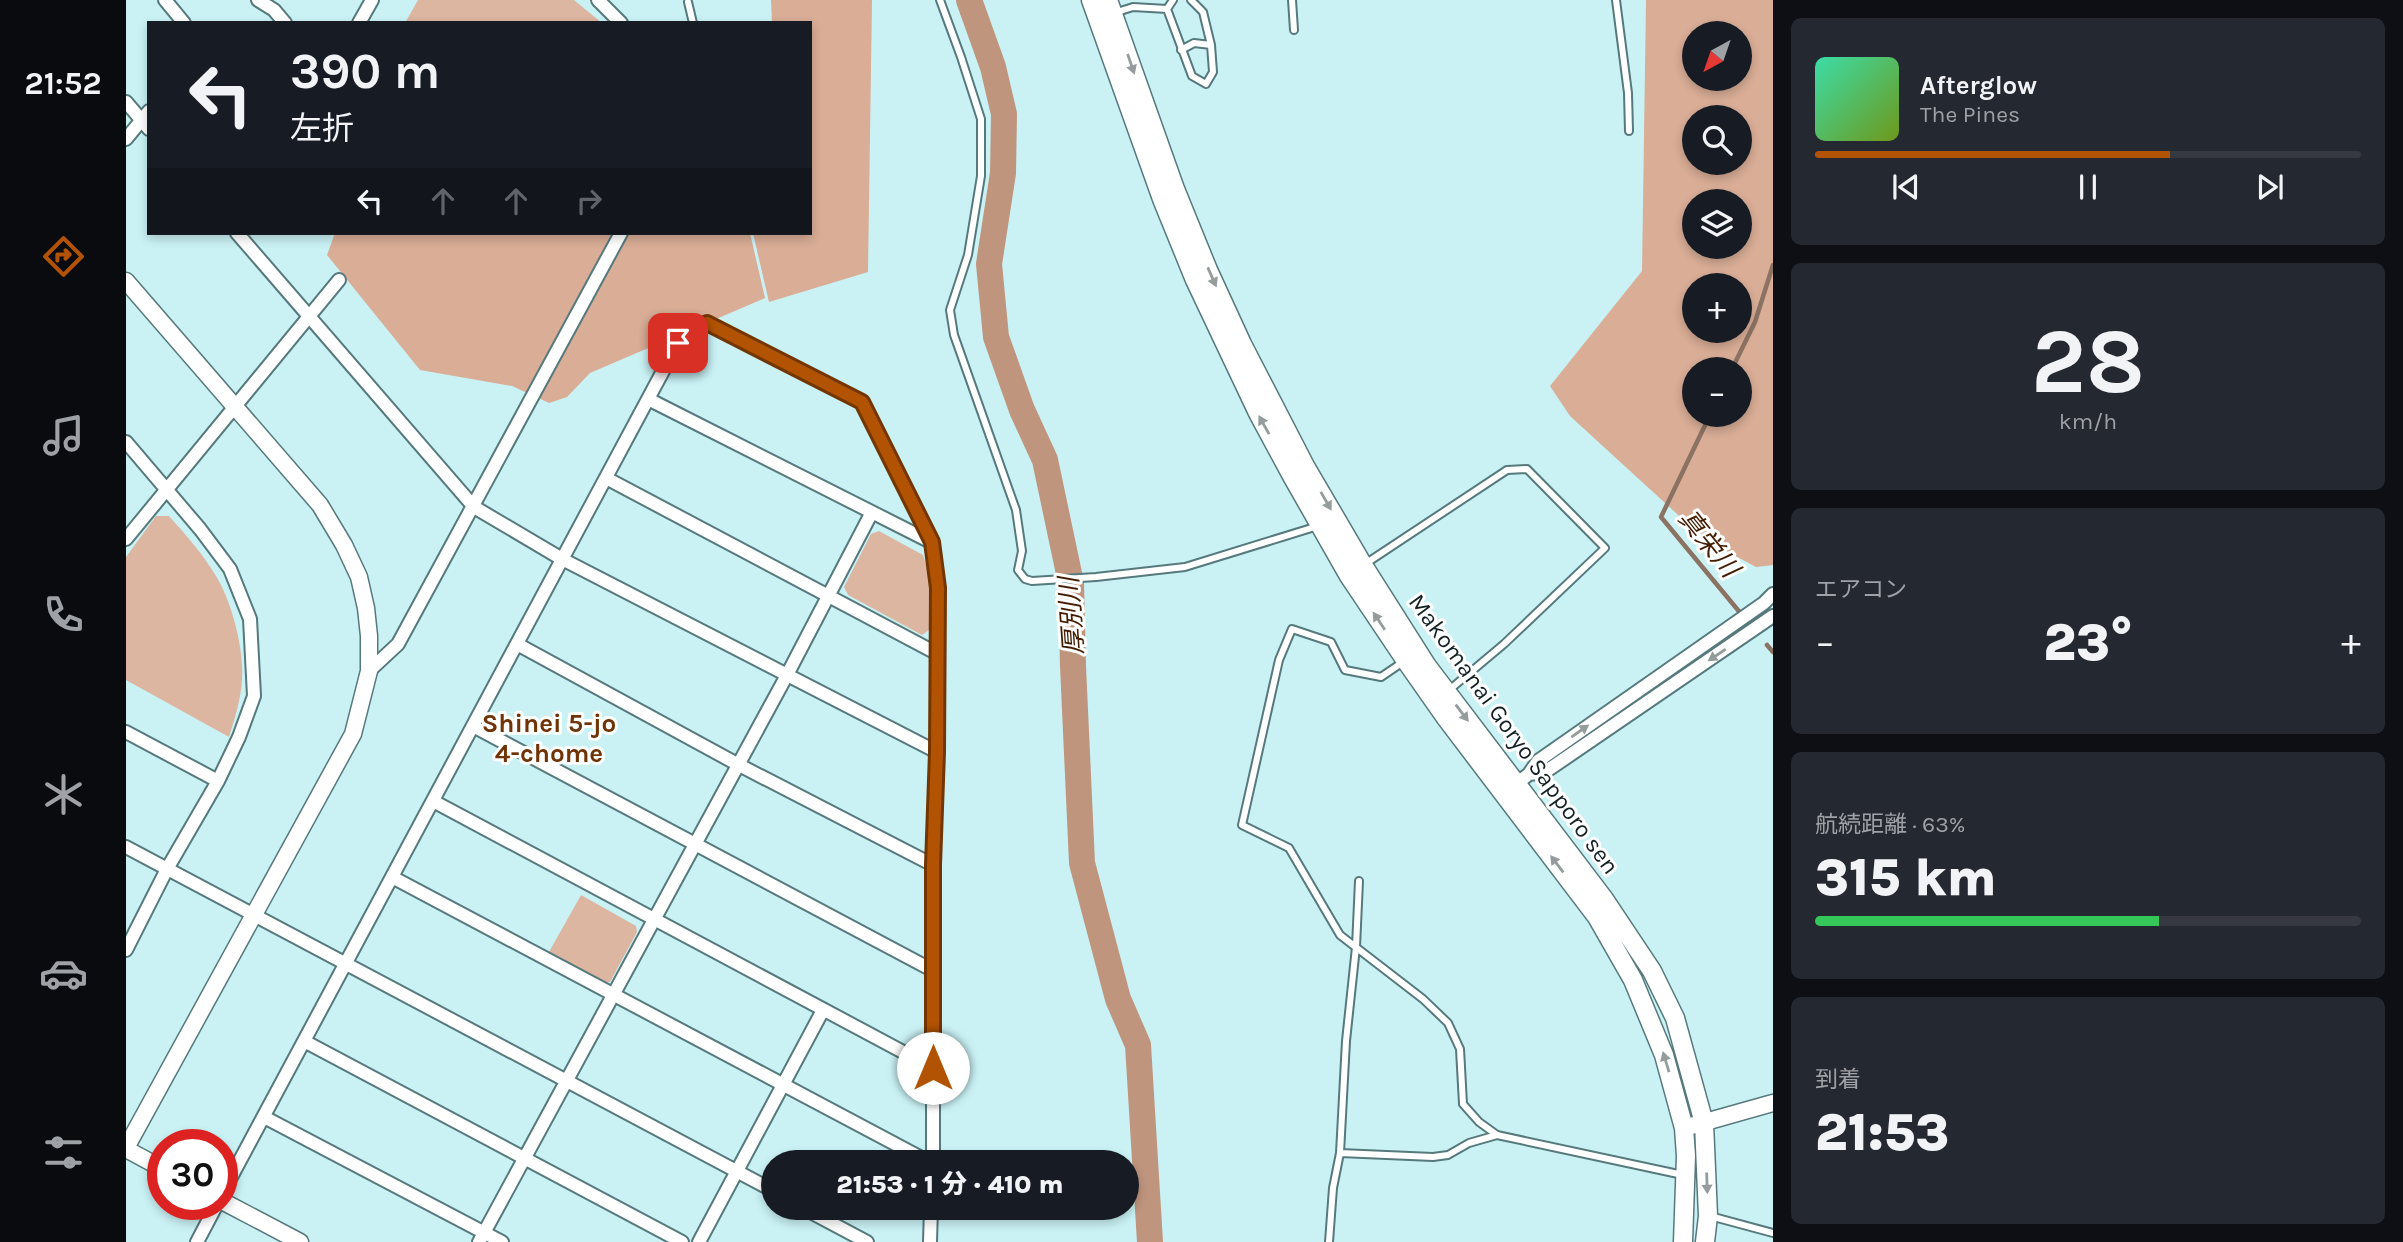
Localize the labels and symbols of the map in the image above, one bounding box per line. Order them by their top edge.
north arrow [1682,21,1752,91]
one-way arrow [1126,54,1137,75]
one-way arrow [1206,267,1218,287]
pin [648,313,708,373]
one-way arrow [1259,415,1270,435]
one-way arrow [1319,492,1332,511]
water label: 真栄川 [1672,503,1747,586]
water label: 厚別川 [1053,573,1090,656]
street label: Makomanai Goryo Sapporo sen [1403,588,1625,880]
one-way arrow [1373,611,1386,631]
one-way arrow [1708,649,1727,662]
one-way arrow [1455,704,1469,722]
district label: Shinei 5-jo 4-chome [482,708,616,769]
one-way arrow [1571,724,1589,738]
one-way arrow [1550,855,1564,873]
position arrow [896,1031,970,1105]
one-way arrow [1660,1051,1670,1072]
speed limit sign: 30 [147,1129,238,1220]
one-way arrow [1701,1172,1712,1194]

